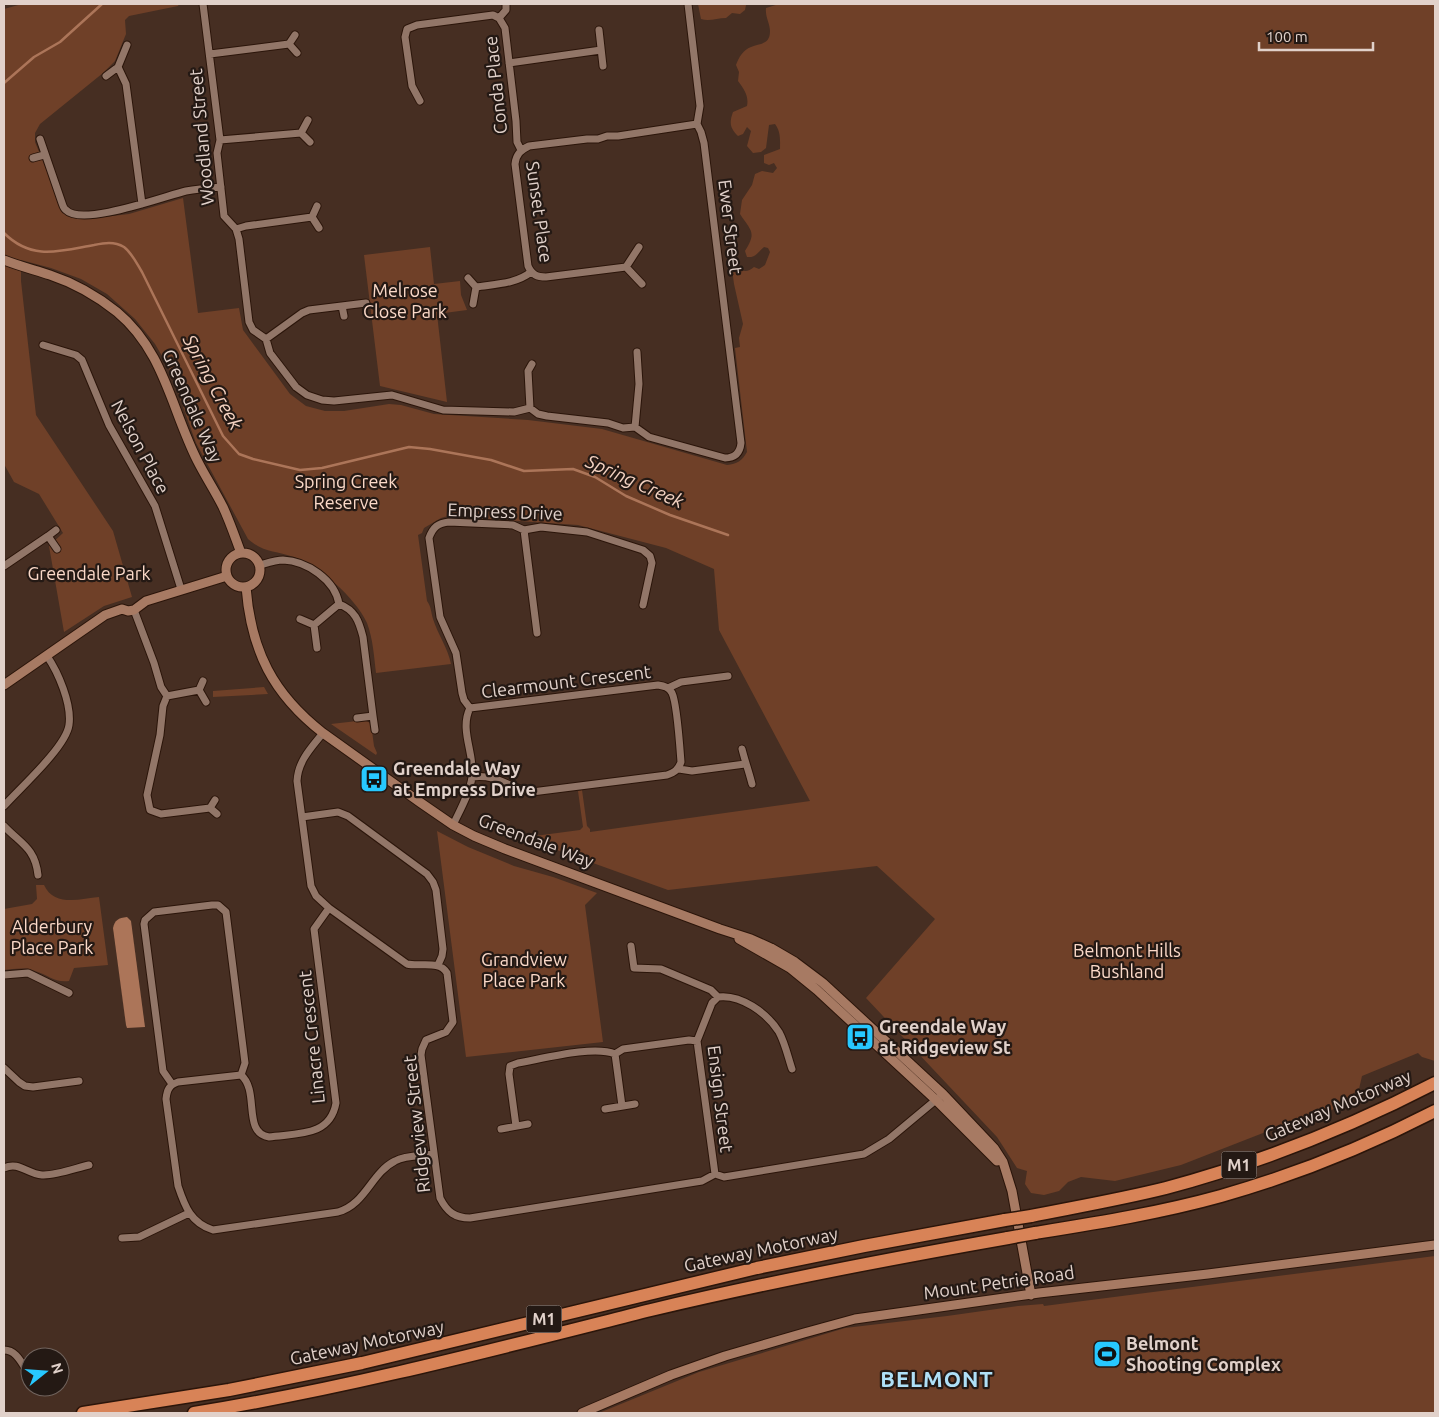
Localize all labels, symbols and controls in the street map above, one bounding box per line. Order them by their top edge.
scale bar [1259,20,1373,52]
text: 100 m [1266,28,1308,45]
street label: Conda Place [480,35,510,135]
street label: Woodland Street [185,68,217,206]
street label: Sunset Place [523,160,557,264]
street label: Ewer Street [715,179,747,275]
park label: Melrose Close Park [363,280,447,321]
water label: Spring Creek [178,330,247,434]
street label: Greendale Way [159,346,227,466]
street label: Nelson Place [108,396,174,497]
water label: Spring Creek [582,449,688,513]
park label: Spring Creek Reserve [295,471,397,512]
street label: Empress Drive [447,499,563,523]
park label: Greendale Park [27,563,151,583]
street label: Clearmount Crescent [480,661,652,701]
place label: Greendale Way at Empress Drive [393,758,536,799]
bus stop icon: Greendale Way at Empress Drive [359,764,389,794]
street label: Greendale Way [476,809,597,871]
park label: Alderbury Place Park [11,916,93,957]
park label: Belmont Hills Bushland [1073,940,1181,981]
park label: Grandview Place Park [481,949,567,990]
street label: Linacre Crescent [294,970,328,1105]
place label: Greendale Way at Ridgeview St [879,1016,1011,1057]
bus stop icon: Greendale Way at Ridgeview St [845,1022,875,1052]
street label: Ensign Street [705,1044,737,1153]
street label: Ridgeview Street [399,1054,433,1194]
street label: Gateway Motorway [1261,1065,1414,1145]
road number: M1 [1222,1152,1256,1178]
street label: Gateway Motorway [682,1223,840,1275]
street label: Mount Petrie Road [922,1262,1076,1302]
road number: M1 [526,1306,562,1332]
street label: Gateway Motorway [288,1316,446,1368]
place label: Belmont Shooting Complex [1126,1333,1281,1374]
sports icon: Belmont Shooting Complex [1092,1339,1122,1369]
north arrow [20,1347,70,1397]
text: N [48,1361,67,1376]
district label: BELMONT [880,1366,994,1391]

